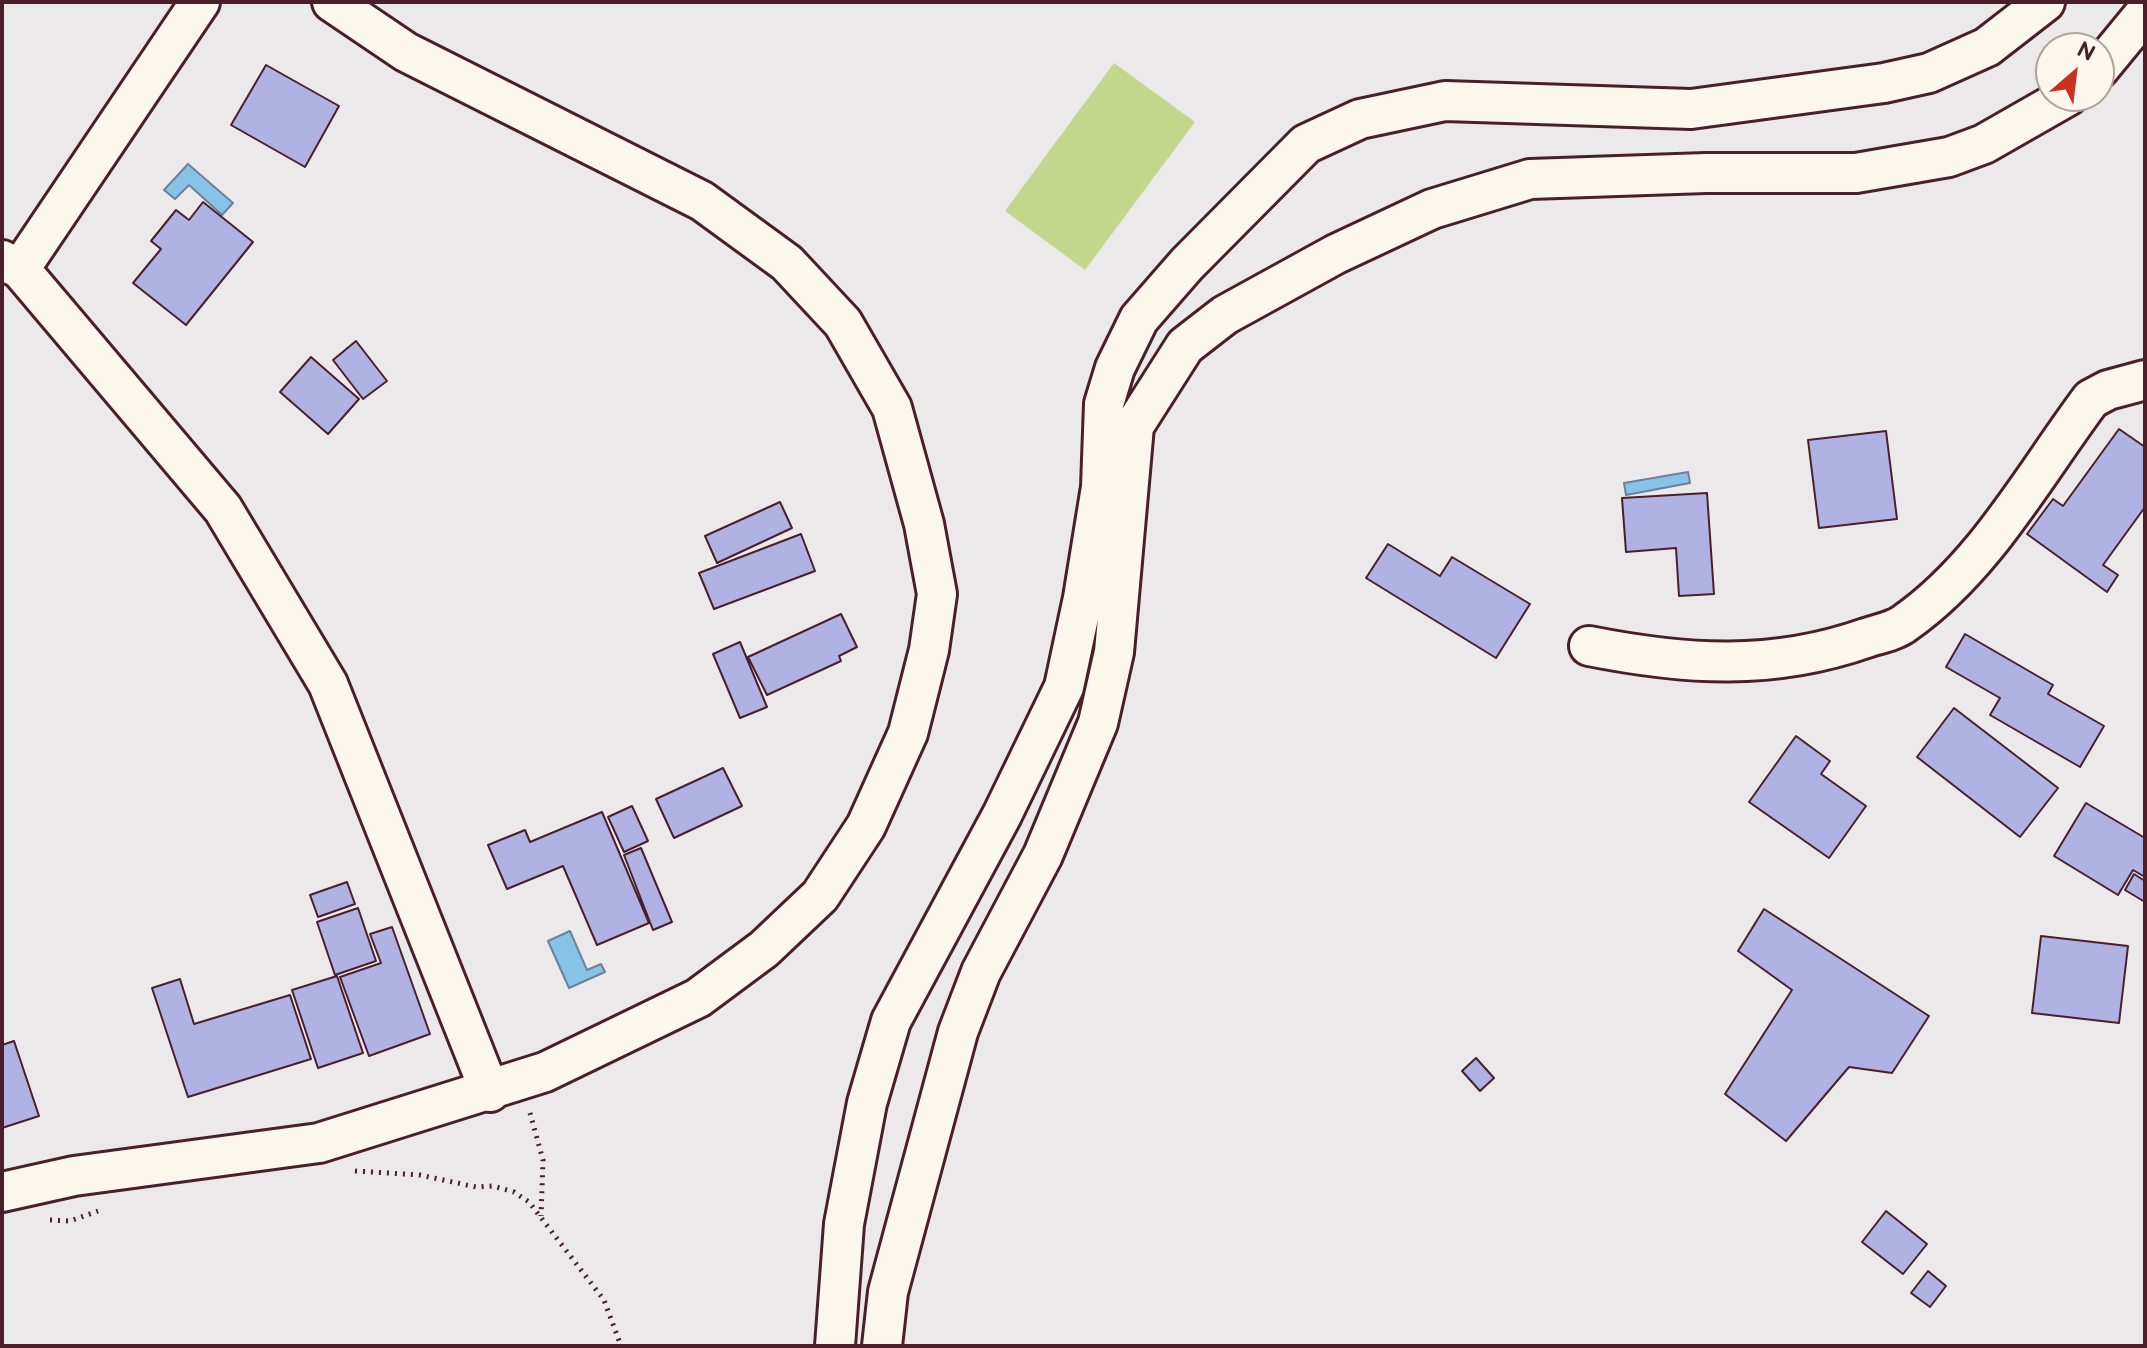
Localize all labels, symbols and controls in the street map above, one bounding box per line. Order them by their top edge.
north arrow [2035,32,2115,112]
text: N [2072,36,2099,68]

